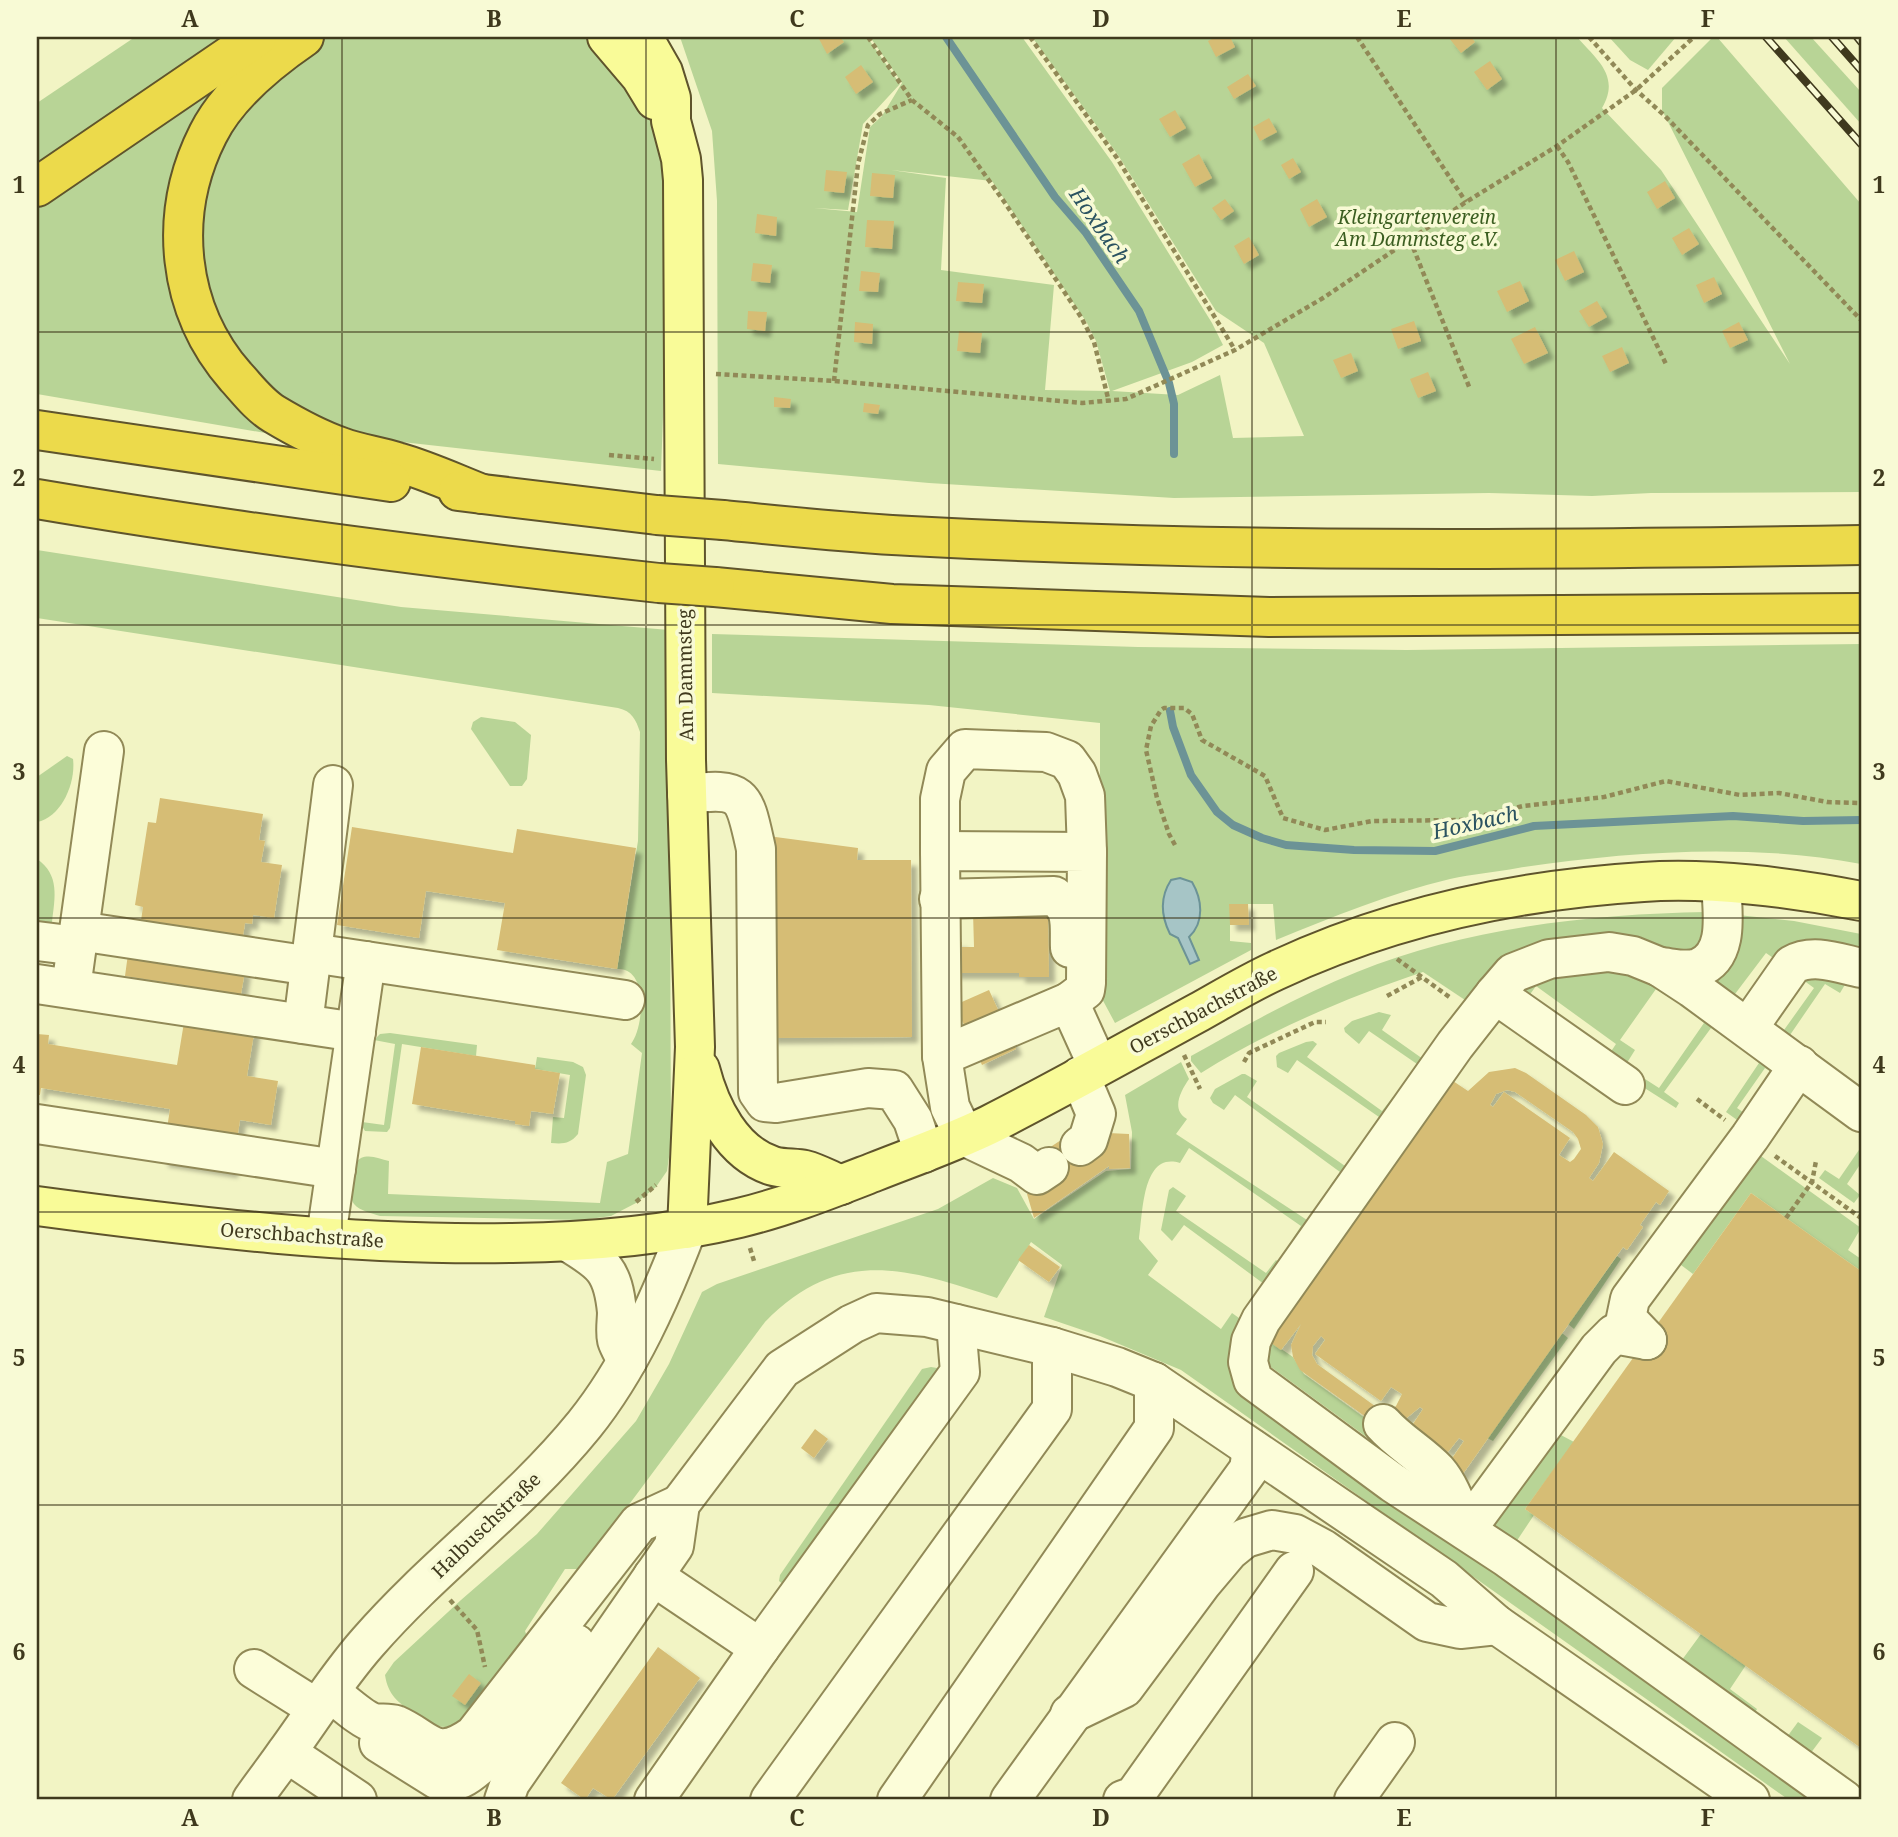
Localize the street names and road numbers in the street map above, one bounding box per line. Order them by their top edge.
street label: Am Dammsteg [671,609,699,741]
street label: Oerschbachstraße [1125,960,1281,1060]
street label: Oerschbachstraße [219,1216,385,1254]
street label: Halbuschstraße [426,1466,546,1584]

